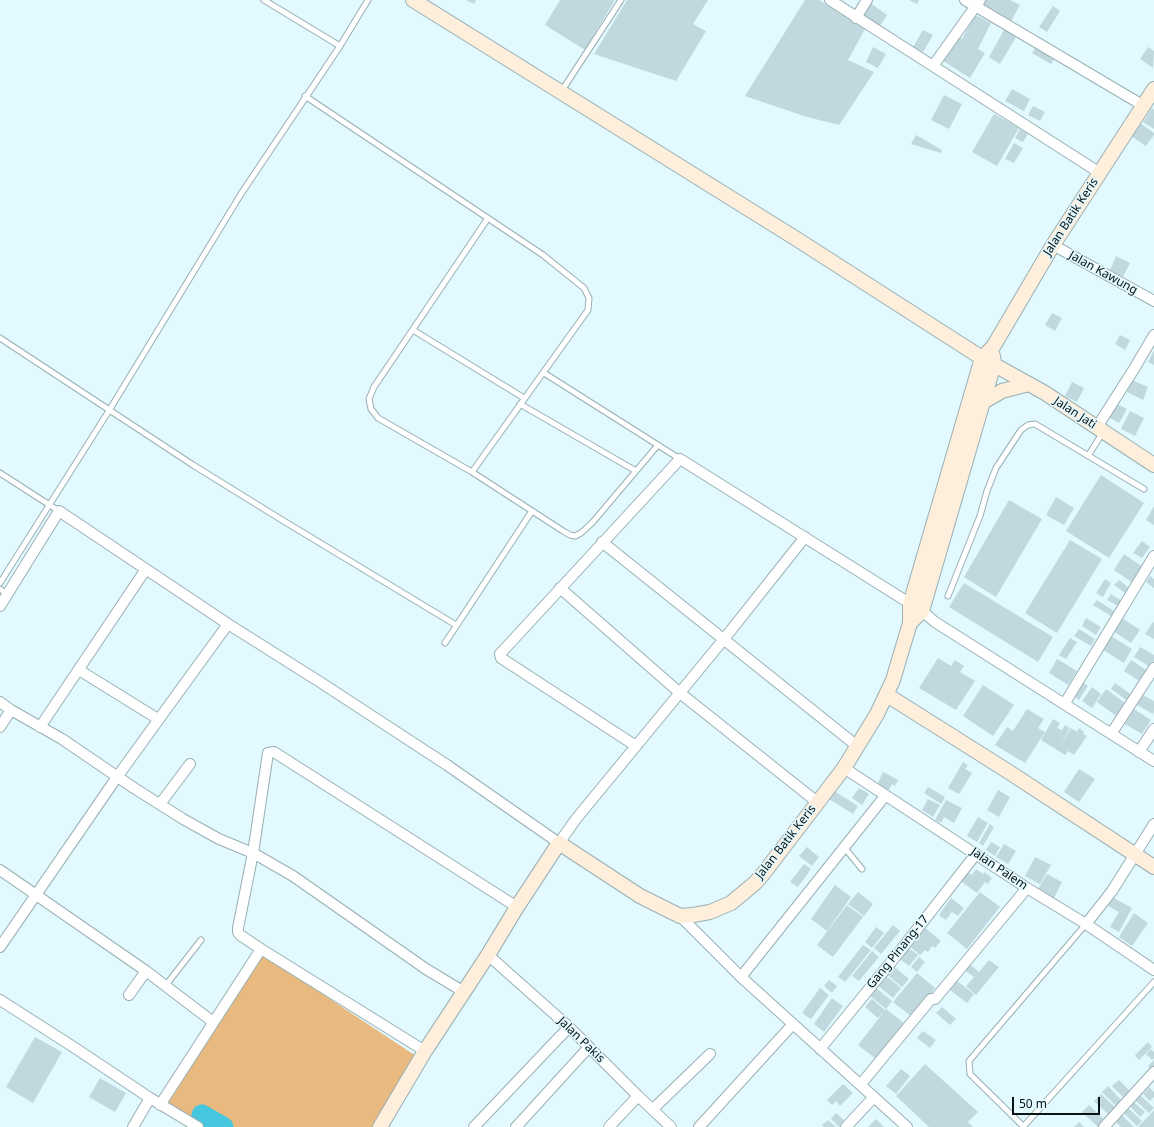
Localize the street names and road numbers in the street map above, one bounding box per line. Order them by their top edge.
street label: Jalan Batik Keris [1040,175,1102,259]
street label: Jalan Kawung [1066,248,1140,298]
street label: Jalan Jati [1051,394,1099,432]
street label: Jalan Batik Keris [753,802,819,882]
street label: Jalan Palem [968,845,1030,893]
street label: Gang Pinang-17 [864,912,932,992]
street label: Jalan Pakis [555,1014,607,1066]

